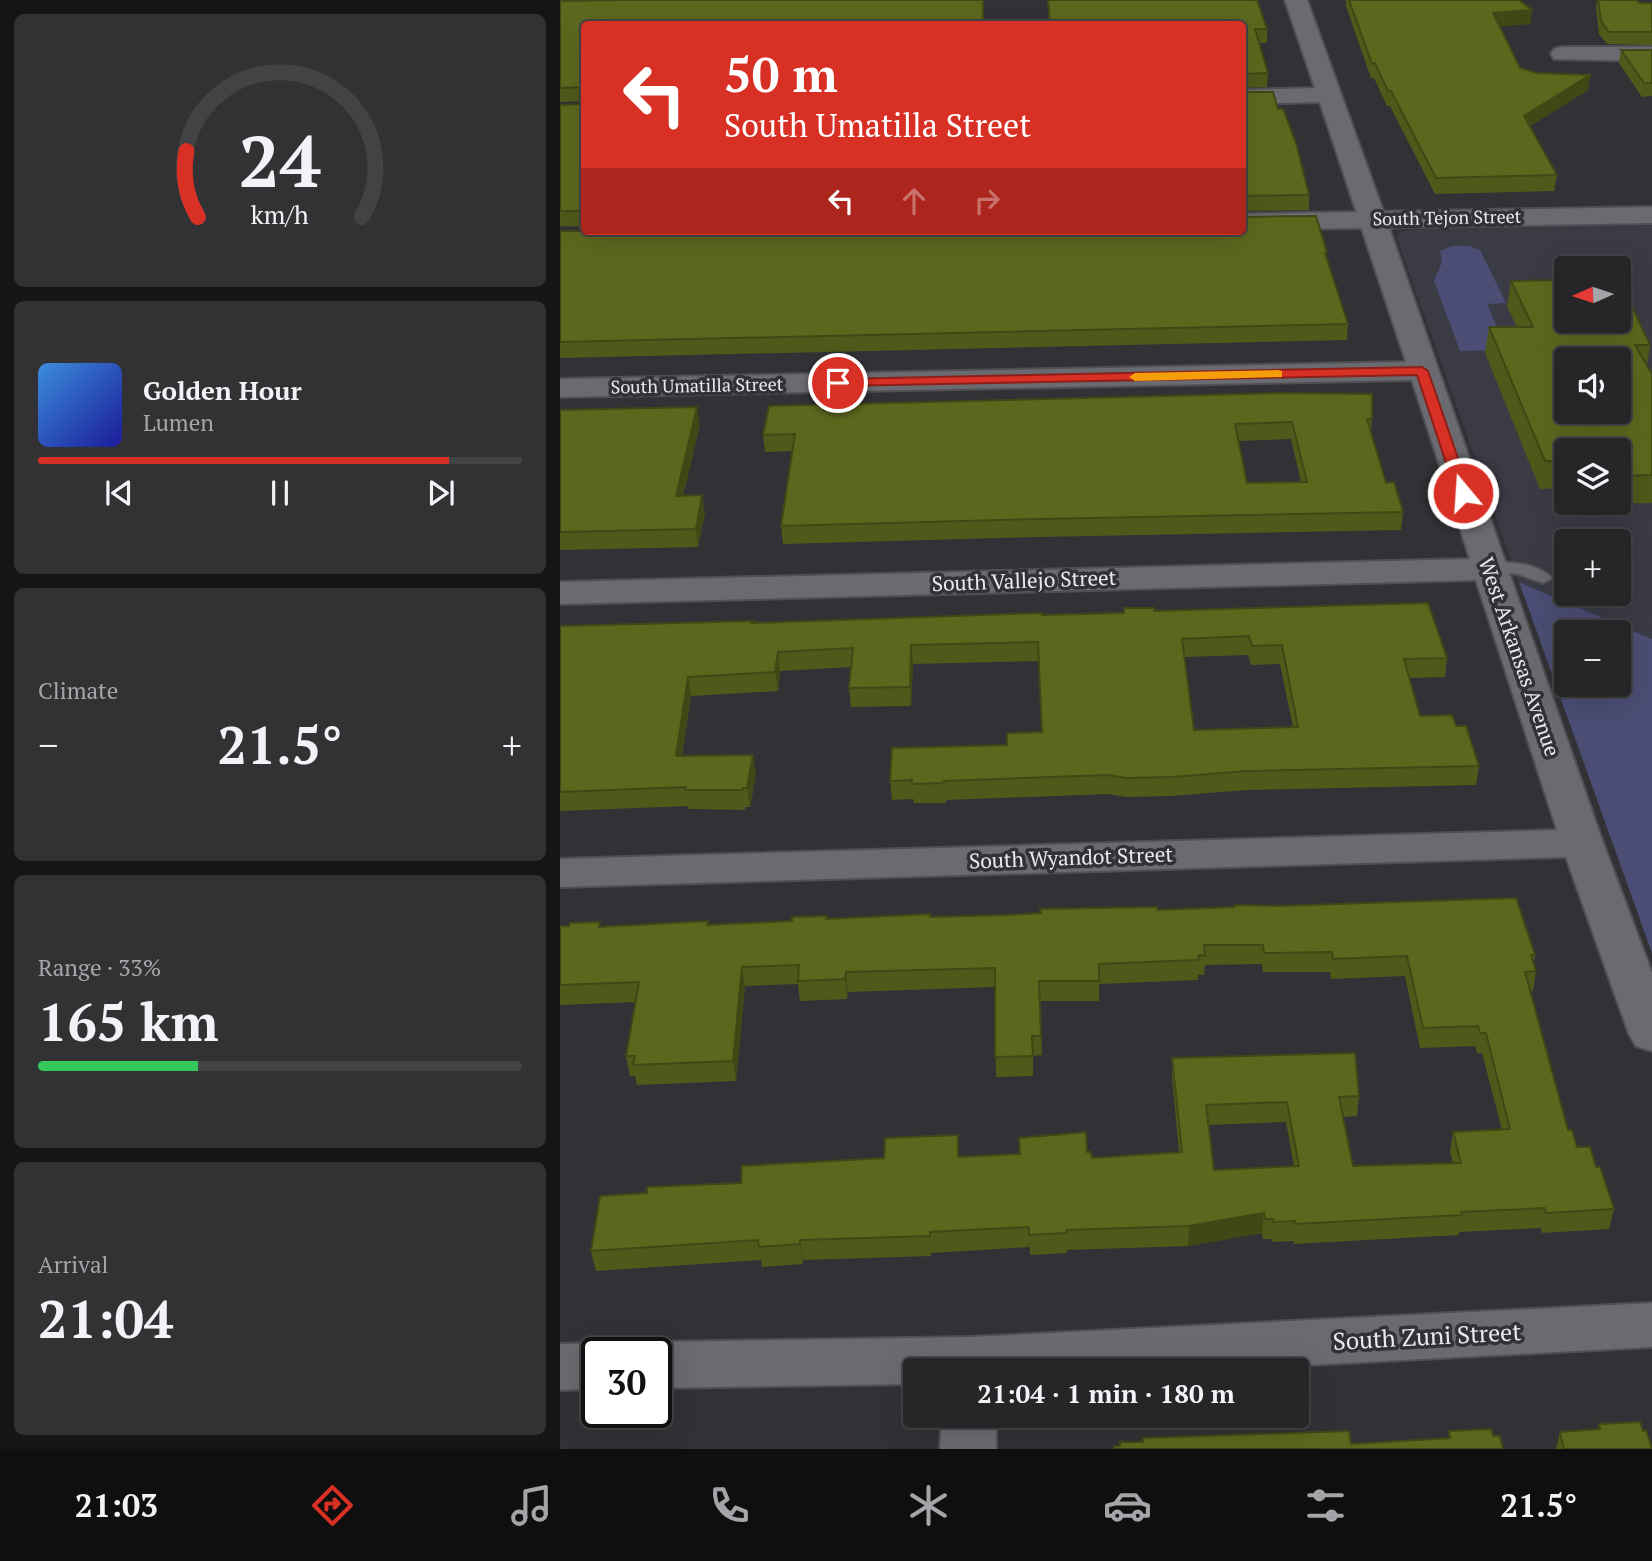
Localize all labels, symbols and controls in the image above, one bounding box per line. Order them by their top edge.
text: 50 m [724,41,838,106]
icon: left [609,49,700,140]
text: South Umatilla Street [724,104,1031,146]
text: 24 [239,111,321,208]
icon: left [822,182,860,220]
icon: ahead [895,182,933,220]
icon: right [968,182,1006,220]
text: km/h [251,197,309,230]
street label: South Tejon Street [1372,204,1522,230]
north arrow [1554,256,1631,332]
map controls [1554,256,1631,697]
button: sound [1554,347,1631,424]
pin [808,353,868,413]
icon: arrive [819,364,857,402]
street label: South Umatilla Street [610,371,784,399]
text: Golden Hour [143,373,302,407]
text: Lumen [143,407,214,438]
button: layers [1554,438,1631,515]
position arrow [1426,456,1500,530]
icon: previous [100,474,138,512]
icon: pause [261,474,299,512]
icon: next [422,474,460,512]
button: + [1554,529,1631,606]
street label: West Arkansas Avenue [1473,553,1567,760]
street label: South Vallejo Street [931,563,1117,597]
button: − [1554,620,1631,697]
text: Climate [38,675,118,706]
text: 21.5° [217,710,343,779]
text: − [38,720,58,770]
text: + [502,720,522,770]
street label: South Wyandot Street [968,839,1174,875]
text: Range · 33% [38,952,161,983]
text: 165 km [38,987,219,1056]
text: Arrival [38,1249,109,1280]
text: 21:04 [38,1284,173,1353]
street label: South Zuni Street [1332,1315,1522,1357]
speed limit sign: 30 [581,1337,672,1428]
text: 21:04 · 1 min · 180 m [977,1376,1235,1410]
icon: directions [308,1481,357,1530]
icon: music [507,1481,556,1530]
icon: phone [705,1481,754,1530]
icon: climate [904,1481,953,1530]
icon: car [1103,1481,1152,1530]
icon: filters [1301,1481,1350,1530]
text: 21:03 [75,1484,158,1526]
text: 21.5° [1500,1484,1577,1526]

